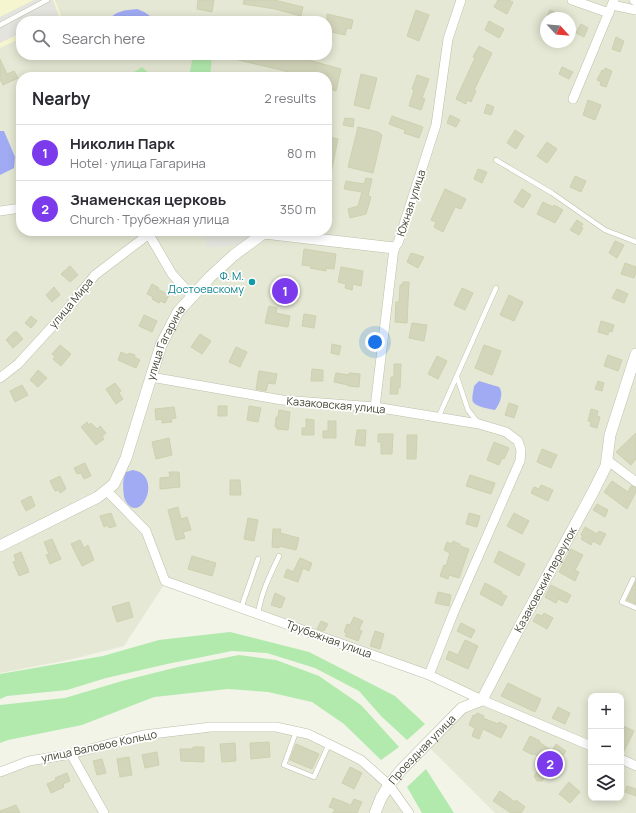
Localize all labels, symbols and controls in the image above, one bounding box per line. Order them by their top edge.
north arrow [540,12,576,48]
search box [16,16,332,60]
icon: search [30,27,52,49]
text: Search here [62,28,145,49]
text: Nearby [32,87,90,110]
text: 2 results [264,89,316,107]
text: Николин Парк [70,133,174,154]
text: 1 [42,144,48,162]
text: 80 m [287,144,316,162]
text: Hotel · улица Гагарина [70,154,206,172]
street label: Южная улица [393,167,428,238]
text: Знаменская церковь [70,189,226,210]
text: 2 [41,200,49,218]
text: 350 m [280,200,316,218]
text: Church · Трубежная улица [70,210,229,228]
place label: Ф. М. Достоевскому [168,268,244,296]
street label: улица Мира [45,274,96,331]
pin: 1 [272,276,298,306]
marker: Ф. М. Достоевскому [247,277,257,287]
street label: улица Гагарина [143,301,188,382]
your location [365,332,385,352]
street label: Казаковская улица [286,393,386,416]
street label: Казаковский переулок [510,524,580,635]
street label: Трубежная улица [284,616,374,661]
map controls [588,693,624,801]
button: + [588,693,624,729]
street label: Проездная улица [385,711,459,787]
street label: улица Валовое Кольцо [40,726,159,765]
button: − [588,729,624,765]
pin: 2 [537,749,563,779]
button: layers [588,765,624,801]

